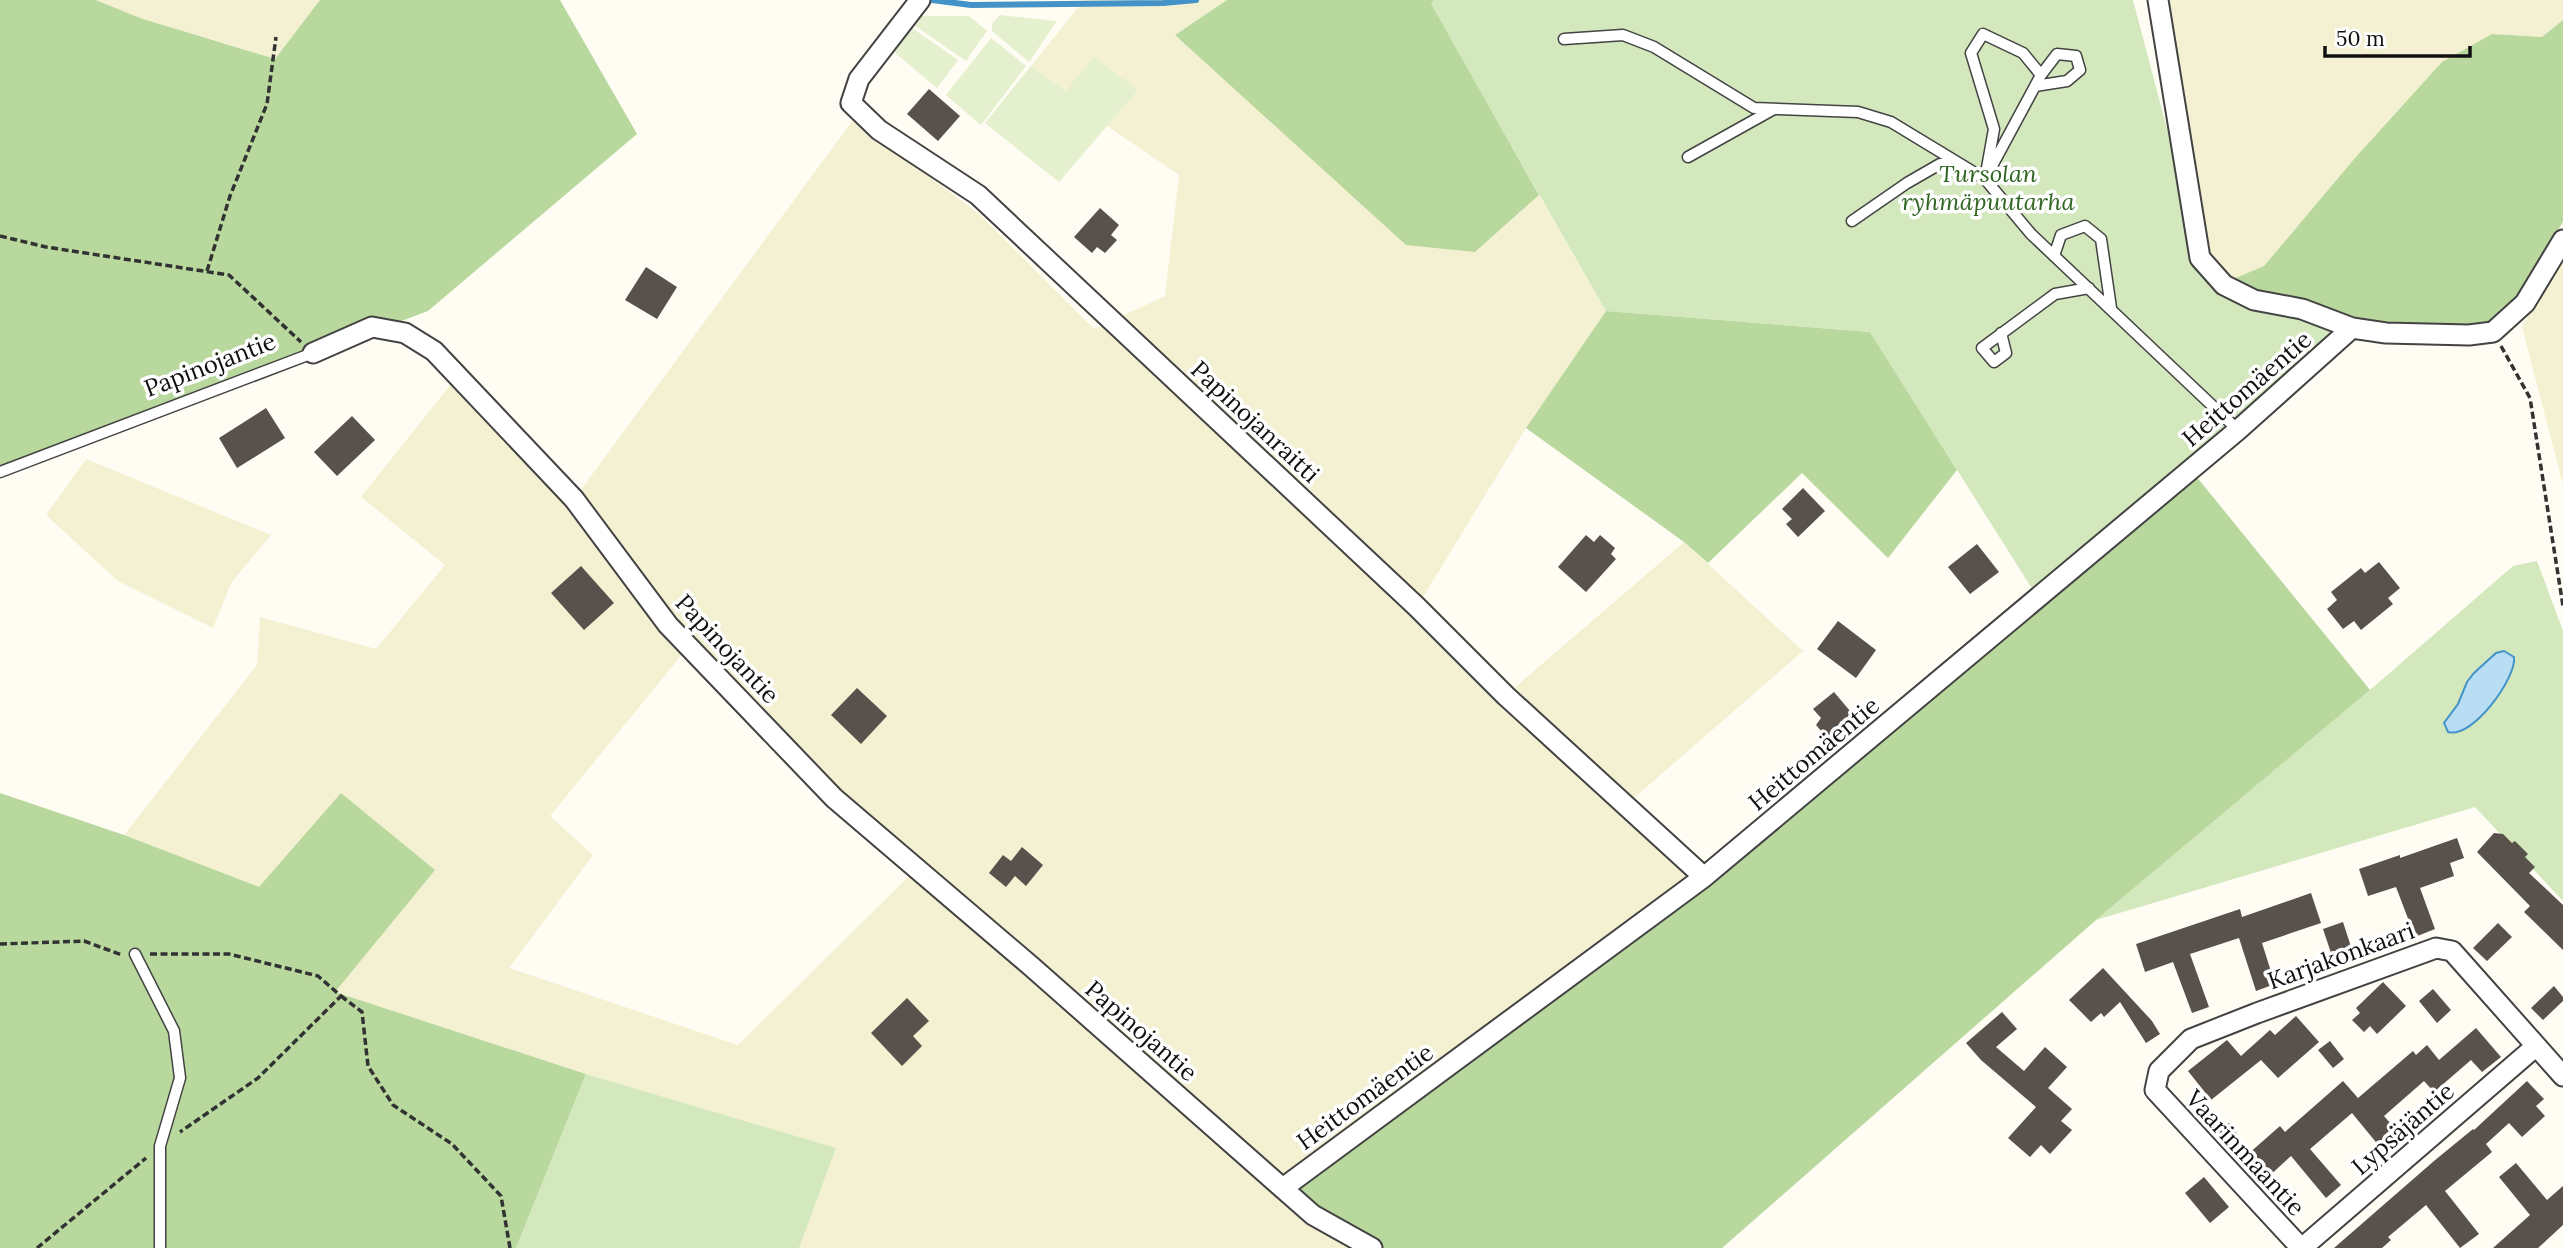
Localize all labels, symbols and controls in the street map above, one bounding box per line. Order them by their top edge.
scale bar [2325,14,2470,58]
text: 50 m [2336,25,2385,52]
park label: Tursolan ryhmäpuutarha [1901,158,2075,217]
street label: Heittomäentie [2176,324,2318,453]
street label: Papinojantie [140,325,280,404]
street label: Papinojanraitti [1184,354,1326,489]
street label: Papinojantie [669,587,786,710]
street label: Heittomäentie [1742,690,1885,817]
street label: Karjakonkaari [2263,915,2418,996]
street label: Papinojantie [1079,973,1204,1088]
street label: Heittomäentie [1290,1037,1439,1157]
street label: Lypsäjäntie [2345,1076,2460,1182]
street label: Vaarinmaantie [2178,1082,2312,1222]

